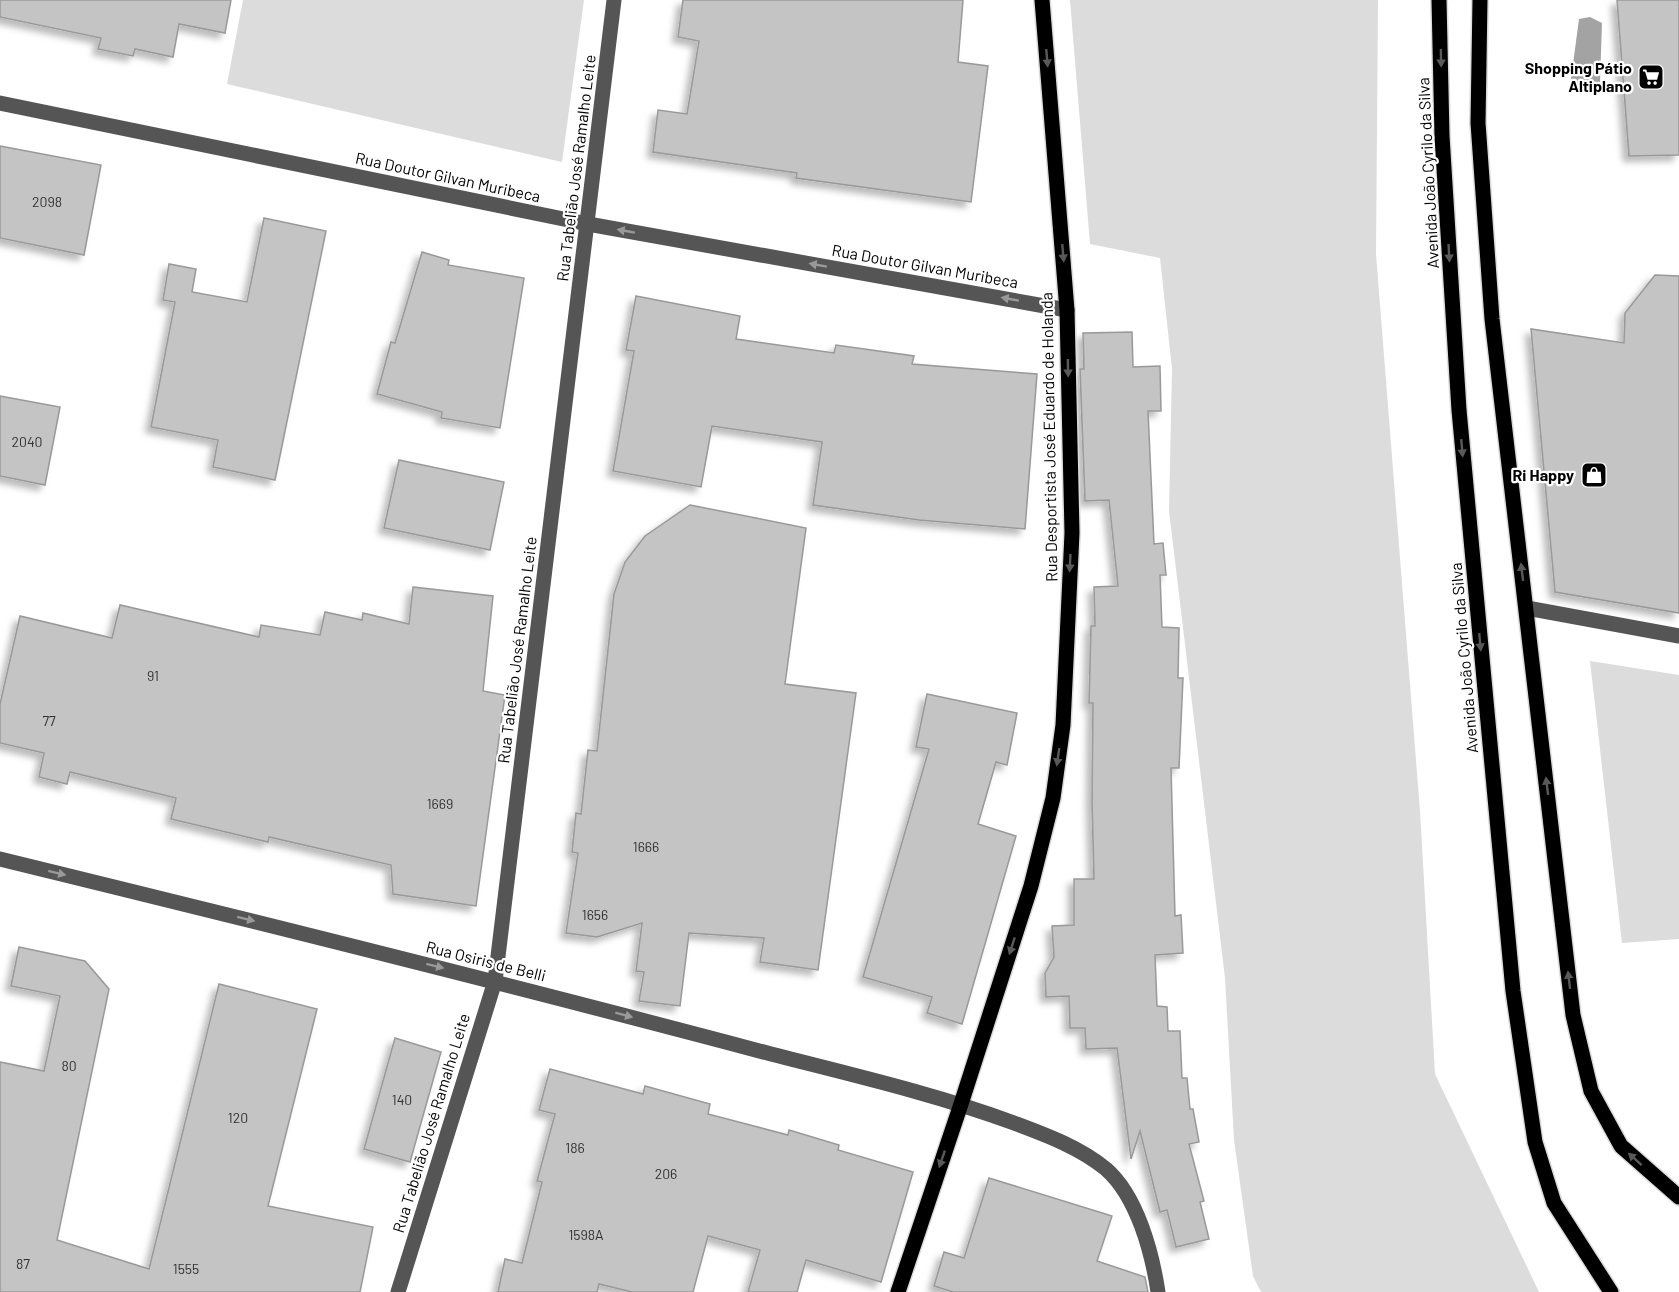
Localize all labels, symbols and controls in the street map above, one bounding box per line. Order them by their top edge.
one-way arrow [1042,49,1052,68]
one-way arrow [1436,49,1445,68]
street label: Rua Tabelião José Ramalho Leite [552,53,599,282]
place label: Shopping Pátio Altiplano [1525,58,1632,95]
supermarket icon: Shopping Pátio Altiplano [1636,62,1666,92]
street label: Avenida João Cyrilo da Silva [1413,77,1442,269]
street label: Rua Doutor Gilvan Muribeca [354,148,542,205]
house number: 2098 [32,193,62,210]
one-way arrow [616,226,635,235]
street label: Rua Doutor Gilvan Muribeca [830,240,1020,291]
one-way arrow [1058,243,1067,262]
one-way arrow [1445,244,1454,263]
one-way arrow [808,260,827,269]
street label: Rua Desportista José Eduardo de Holanda [1036,292,1061,582]
one-way arrow [1000,294,1019,303]
one-way arrow [1064,358,1073,377]
house number: 2040 [11,433,43,450]
one-way arrow [1457,438,1467,457]
shop icon: Ri Happy [1579,460,1609,490]
place label: Ri Happy [1513,465,1574,484]
street label: Rua Tabelião José Ramalho Leite [493,535,540,764]
one-way arrow [1066,553,1075,572]
street label: Avenida João Cyrilo da Silva [1446,562,1481,754]
one-way arrow [1518,562,1527,581]
one-way arrow [1475,633,1485,652]
house number: 91 [147,667,159,684]
house number: 77 [42,712,56,729]
one-way arrow [1054,748,1063,767]
one-way arrow [1542,777,1552,796]
house number: 1669 [427,795,453,812]
house number: 1666 [633,838,659,855]
one-way arrow [48,868,66,878]
house number: 1656 [582,906,608,923]
one-way arrow [237,915,255,925]
street label: Rua Osiris de Belli [424,936,548,985]
one-way arrow [1007,937,1016,955]
one-way arrow [426,962,445,972]
one-way arrow [1564,970,1574,989]
street label: Rua Tabelião José Ramalho Leite [388,1011,473,1235]
one-way arrow [615,1011,633,1020]
house number: 80 [61,1057,77,1074]
house number: 140 [392,1091,412,1108]
house number: 120 [228,1109,248,1126]
house number: 186 [565,1139,585,1156]
one-way arrow [937,1150,947,1168]
one-way arrow [1628,1153,1643,1166]
house number: 206 [655,1165,677,1182]
house number: 1598A [568,1226,604,1243]
house number: 87 [16,1255,30,1272]
house number: 1555 [173,1260,199,1277]

